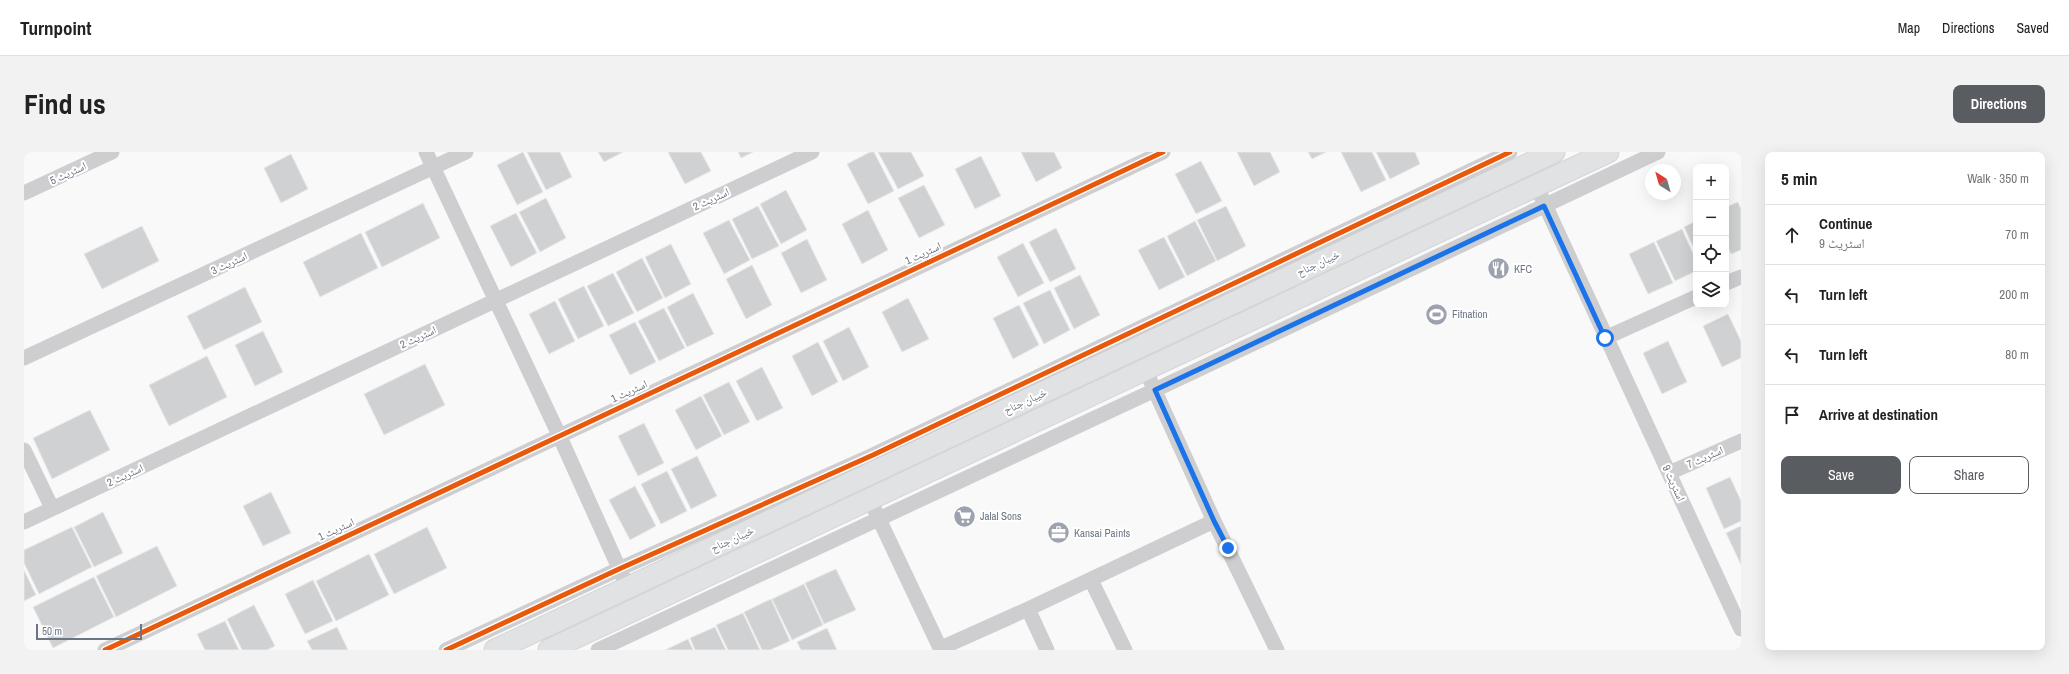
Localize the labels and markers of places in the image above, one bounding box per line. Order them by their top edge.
restaurant icon: KFC [1486,256,1512,282]
place label: KFC [1514,262,1533,276]
sports icon: Fitnation [1424,301,1450,327]
place label: Fitnation [1452,307,1488,321]
supermarket icon: Jalal Sons [952,503,978,529]
place label: Jalal Sons [980,509,1022,523]
office icon: Kansai Paints [1046,520,1072,546]
place label: Kansai Paints [1074,526,1131,540]

